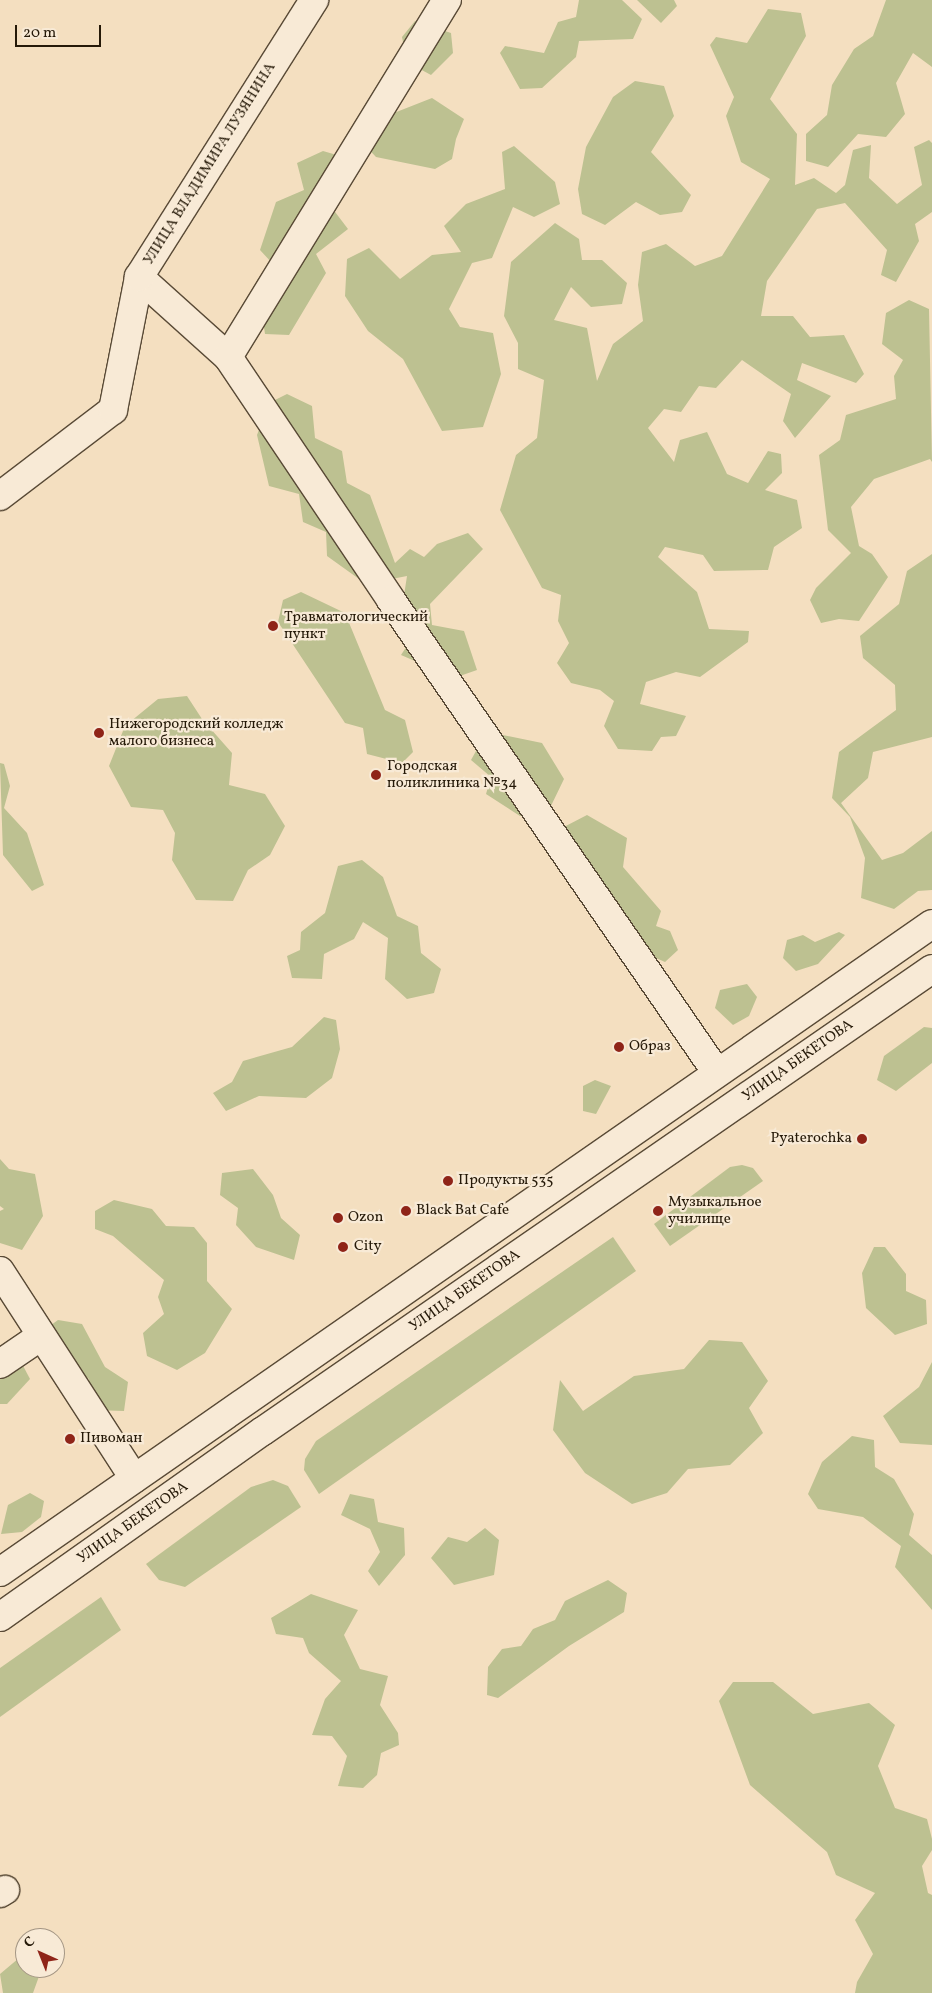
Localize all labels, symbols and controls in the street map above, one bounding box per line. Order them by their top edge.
scale bar [18,15,104,47]
text: 20 m [23,23,56,44]
street label: УЛИЦА ВЛАДИМИРА ЛУЗЯНИНА [140,59,280,269]
place label: Травматологический пункт [284,608,428,643]
marker: Травматологический пункт [266,619,280,633]
place label: Нижегородский колледж малого бизнеса [109,715,283,750]
marker: Нижегородский колледж малого бизнеса [93,727,105,739]
place label: Городская поликлиника №34 [387,757,517,792]
marker: Городская поликлиника №34 [369,768,383,782]
street label: УЛИЦА БЕКЕТОВА [739,1016,857,1106]
place label: Образ [629,1038,670,1056]
marker: Образ [613,1041,625,1053]
place label: Pyaterochka [771,1130,852,1148]
marker: Pyaterochka [856,1133,868,1145]
place label: Продукты 535 [458,1172,553,1190]
marker: Продукты 535 [442,1175,454,1187]
place label: Музыкальное училище [668,1193,762,1228]
place label: Black Bat Cafe [416,1202,509,1220]
marker: Black Bat Cafe [400,1205,412,1217]
marker: Музыкальное училище [652,1205,664,1217]
place label: Ozon [348,1209,383,1227]
marker: Ozon [332,1212,344,1224]
place label: City [354,1238,382,1256]
marker: City [336,1240,350,1254]
street label: УЛИЦА БЕКЕТОВА [406,1246,524,1336]
place label: Пивоман [80,1430,143,1448]
marker: Пивоман [64,1433,76,1445]
street label: УЛИЦА БЕКЕТОВА [74,1478,192,1568]
north arrow [15,1928,65,1978]
text: С [20,1933,40,1953]

